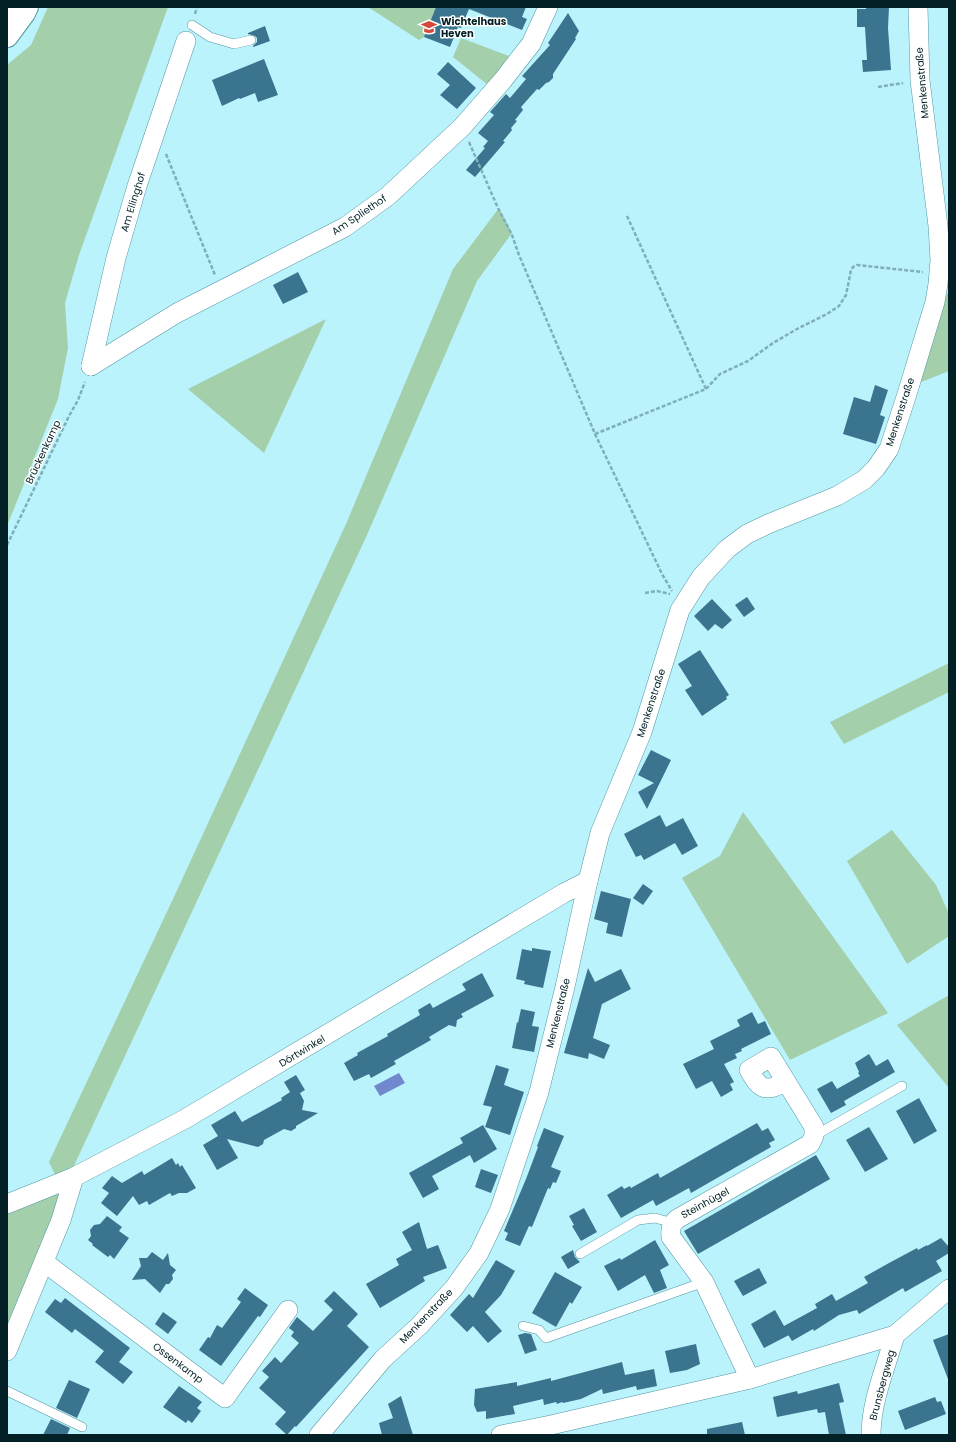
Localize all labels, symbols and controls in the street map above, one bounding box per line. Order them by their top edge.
place label: Wichtelhaus Heven [441,14,507,41]
school or university icon: Wichtelhaus Heven [420,18,438,36]
street label: Menkenstraße [911,47,933,119]
street label: Am Ellinghof [117,170,149,234]
street label: Am Spliethof [329,191,389,239]
street label: Menkenstraße [882,376,918,448]
street label: Brückenkamp [22,417,64,486]
street label: Menkenstraße [633,667,669,739]
street label: Menkenstraße [542,977,574,1049]
street label: Dörtwinkel [276,1031,328,1071]
street label: Steinhügel [678,1184,732,1222]
street label: Menkenstraße [396,1285,456,1347]
street label: Ossenkamp [150,1339,207,1387]
street label: Brunsbergweg [865,1348,899,1422]

